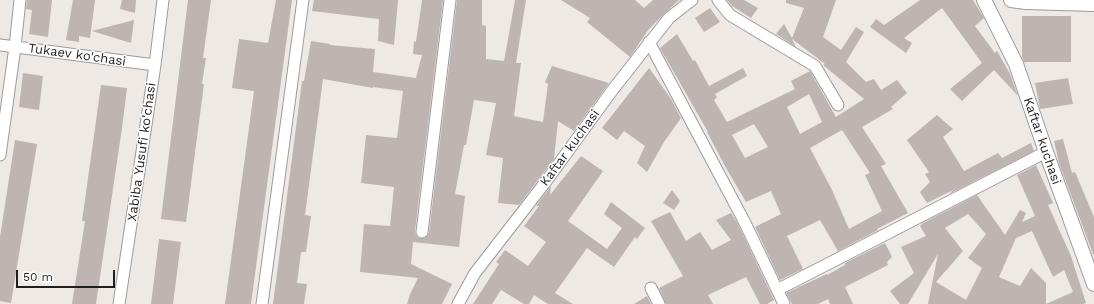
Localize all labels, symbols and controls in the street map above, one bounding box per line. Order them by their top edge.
street label: Tukaev ko'chasi [27,40,127,70]
street label: Xabiba Yusufi ko'chasi [125,82,159,222]
street label: Kaftar kuchasi [1020,95,1064,187]
street label: Kaftar kuchasi [537,107,603,189]
scale bar [18,262,117,288]
text: 50 m [23,270,53,284]

